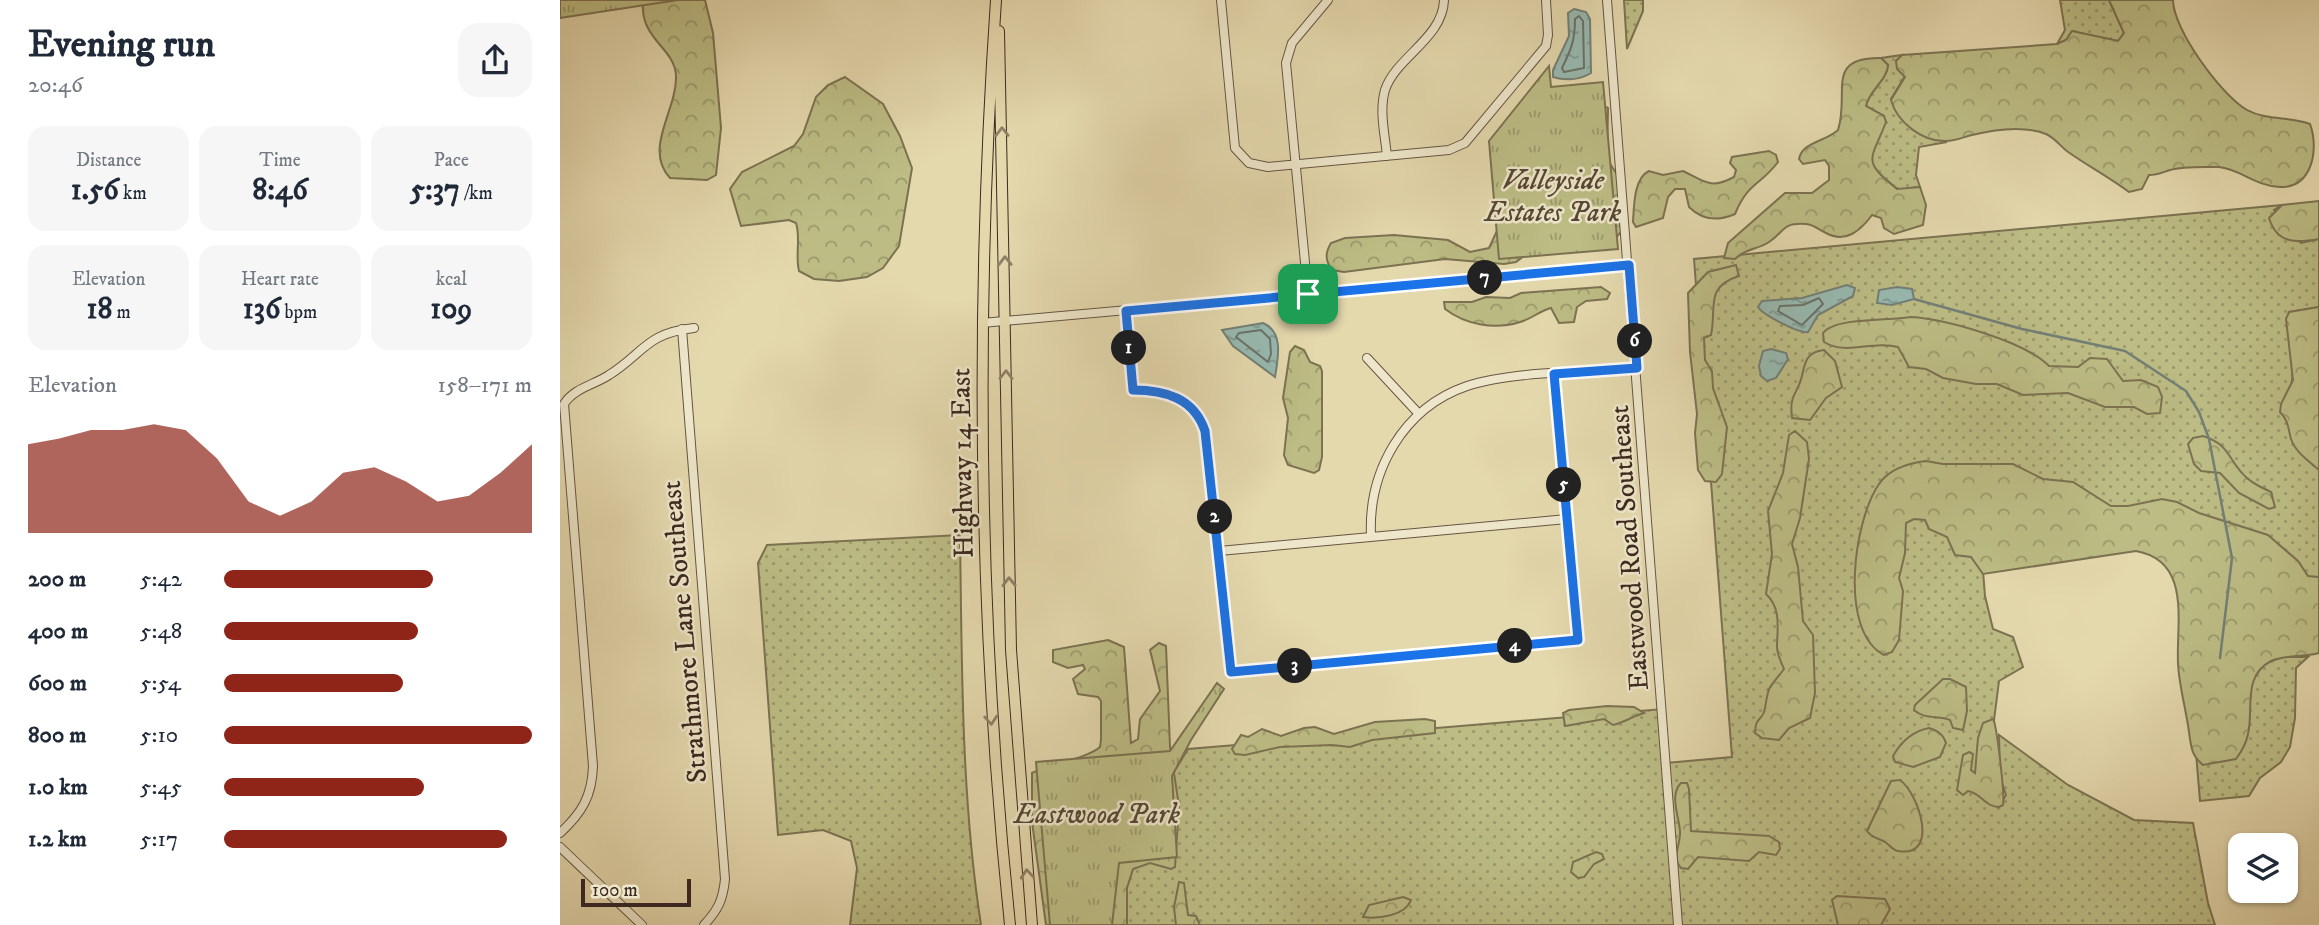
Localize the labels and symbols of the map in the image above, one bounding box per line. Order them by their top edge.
one-way arrow [995,126,1010,137]
park label: Valleyside Estates Park [1483,163,1621,230]
one-way arrow [997,255,1013,266]
pin: 7 [1468,260,1502,296]
pin [1278,264,1338,324]
pin: 6 [1618,324,1652,358]
pin: 1 [1112,330,1146,366]
street label: Highway 14 East [943,368,982,558]
one-way arrow [998,369,1014,380]
street label: Eastwood Road Southeast [1602,404,1657,692]
pin: 5 [1546,468,1581,503]
street label: Strathmore Lane Southeast [654,479,715,785]
pin: 2 [1198,500,1232,534]
one-way arrow [1001,576,1017,587]
pin: 4 [1497,628,1532,664]
pin: 3 [1278,648,1312,684]
one-way arrow [984,715,999,726]
park label: Eastwood Park [1012,797,1180,832]
one-way arrow [1020,868,1035,879]
scale bar [581,876,691,908]

